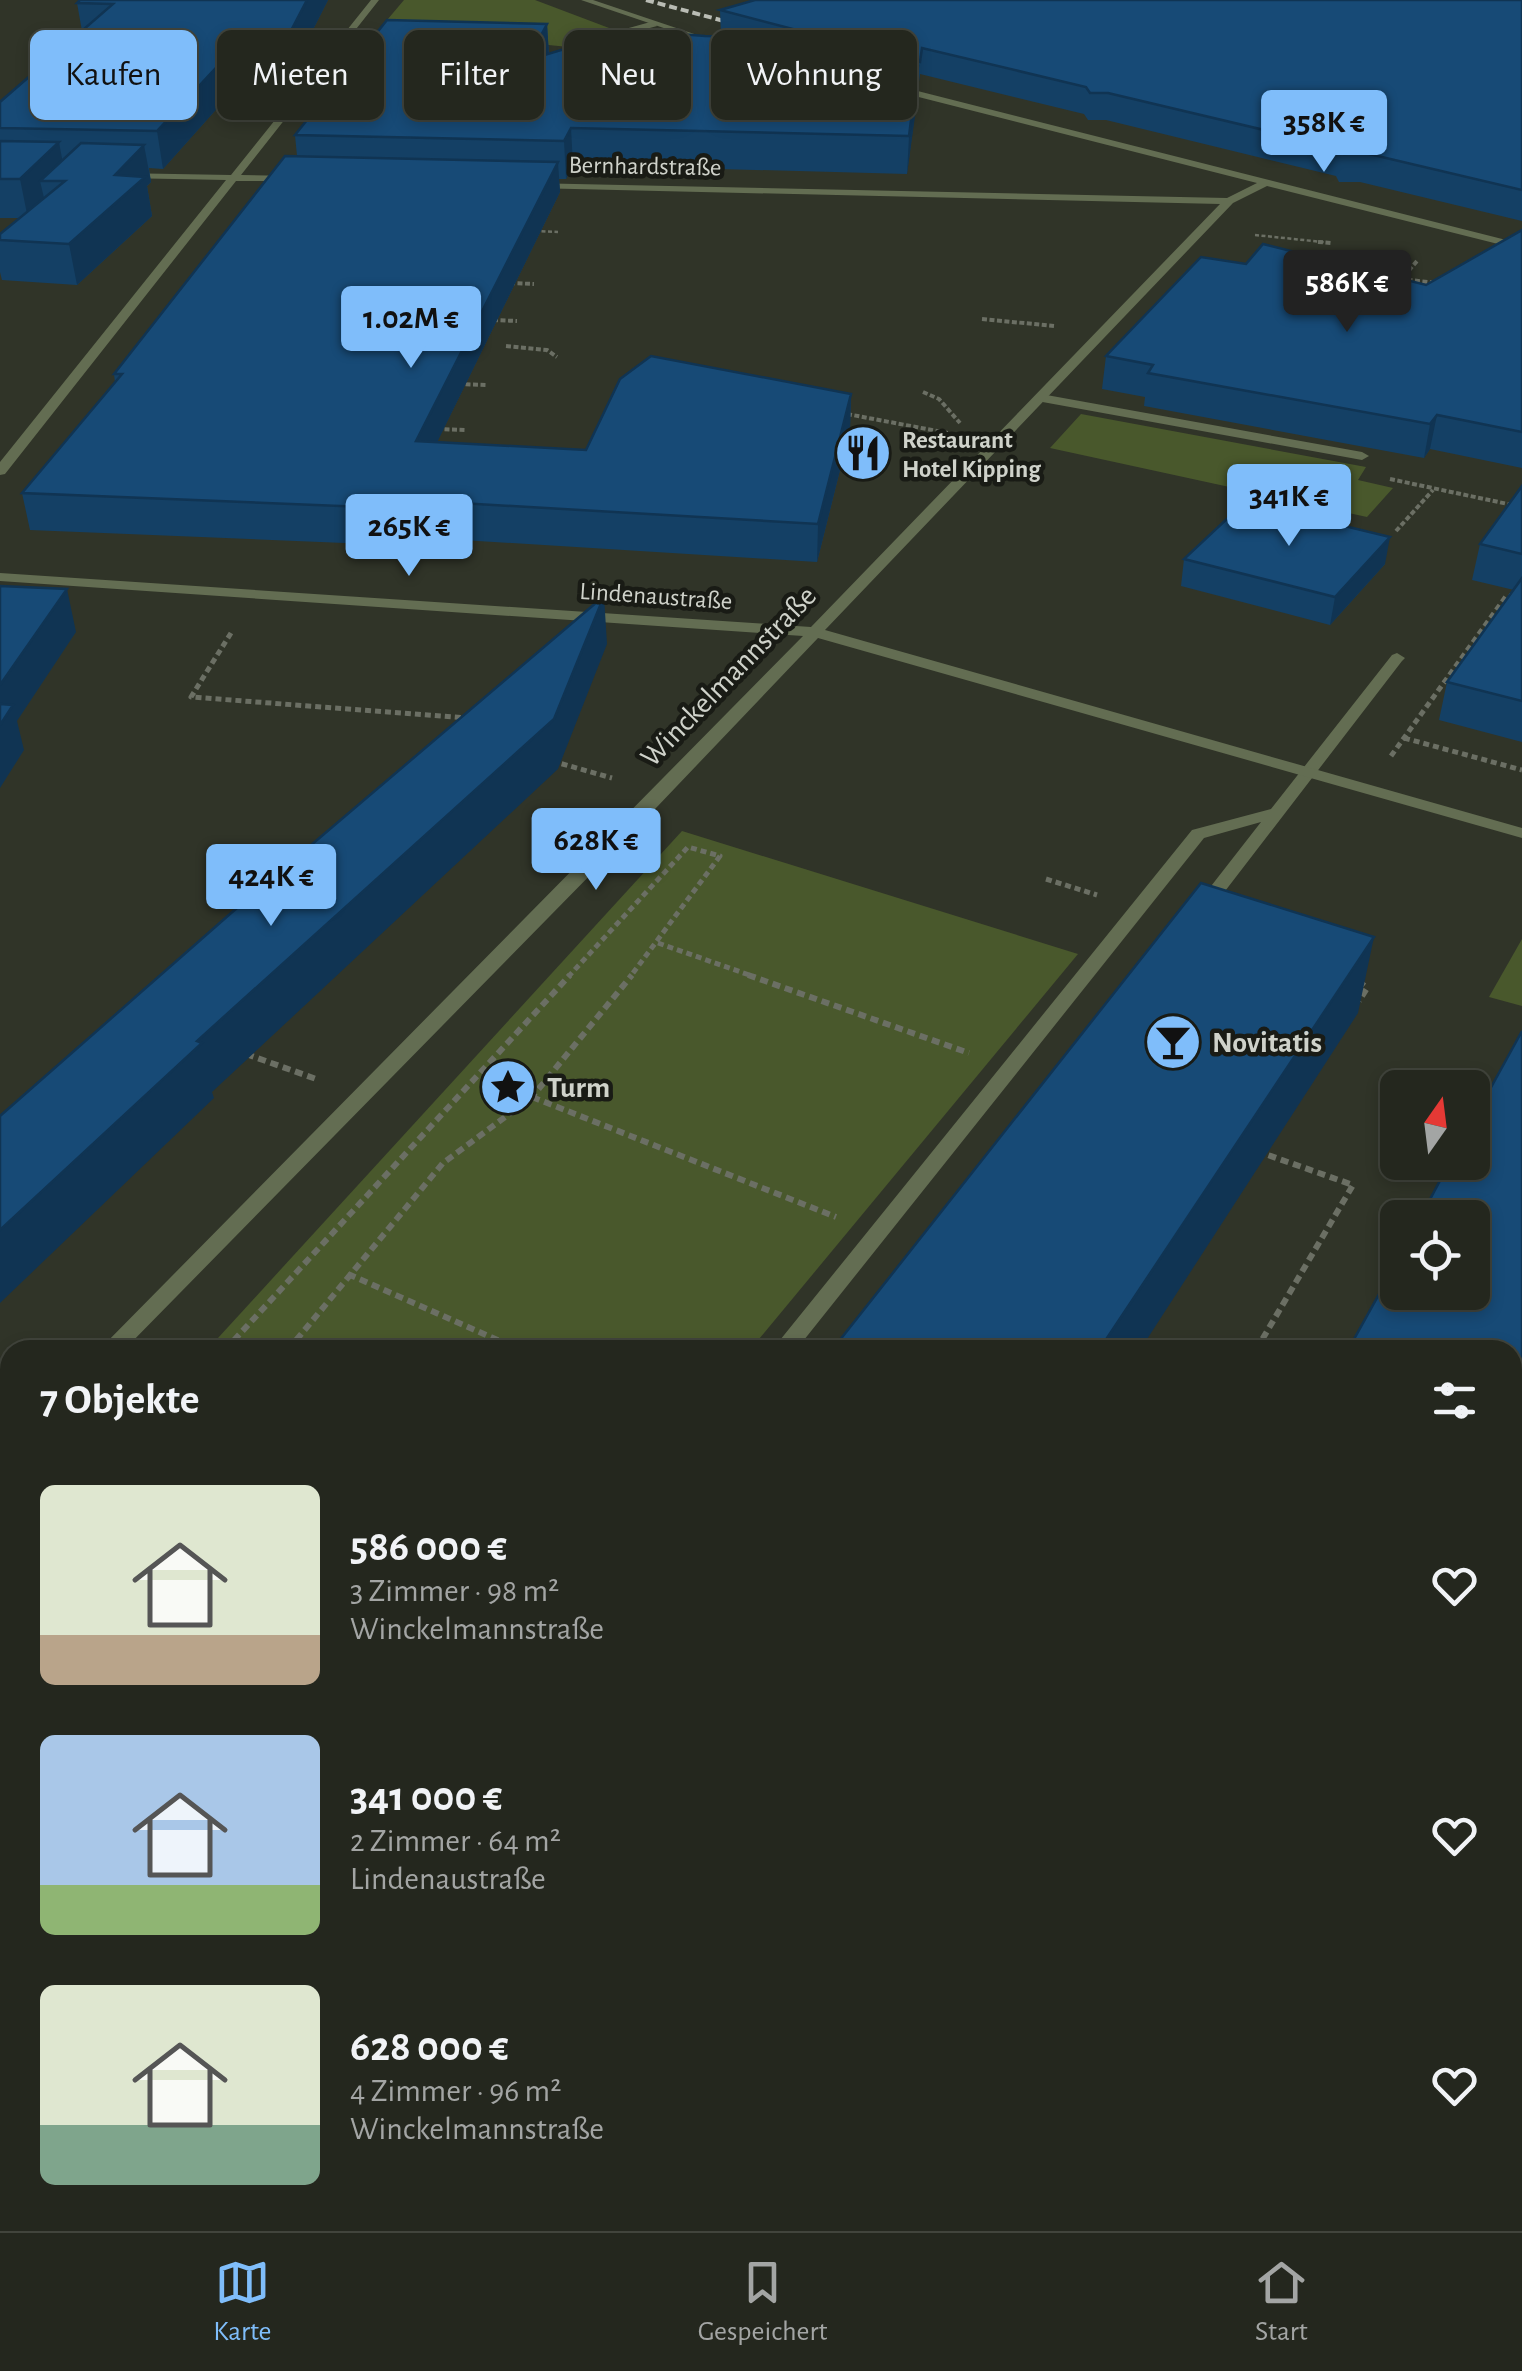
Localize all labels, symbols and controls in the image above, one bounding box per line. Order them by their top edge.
chip: Kaufen [30,30,197,120]
chip: Mieten [217,30,384,120]
chip: Filter [404,30,544,120]
chip: Neu [564,30,691,120]
chip: Wohnung [711,30,917,120]
pin: 358K € [1243,90,1405,175]
text: 358K € [1283,106,1365,138]
street label: Bernhardstraße [568,153,722,180]
pin: 586K € [1266,250,1428,335]
text: 586K € [1305,266,1389,298]
pin: 1.02M € [319,286,503,371]
text: 1.02M € [363,302,459,334]
restaurant icon: Restaurant Hotel Kipping [833,423,893,483]
place label: Restaurant Hotel Kipping [902,428,1041,482]
pin: 341K € [1208,464,1370,549]
text: 341K € [1249,480,1329,512]
pin: 265K € [328,494,490,579]
text: 265K € [368,510,450,542]
street label: Lindenaustraße [579,579,733,614]
street label: Winckelmannstraße [635,581,822,773]
pin: 628K € [515,808,677,893]
text: 628K € [554,824,638,856]
pin: 424K € [190,844,352,929]
text: 424K € [228,860,314,892]
bar icon: Novitatis [1143,1012,1203,1072]
place label: Novitatis [1212,1028,1322,1058]
place icon: Turm [478,1057,538,1117]
north arrow [1380,1070,1490,1180]
map controls [1380,1070,1490,1310]
place label: Turm [547,1073,610,1103]
button: locate [1380,1200,1490,1310]
icon: filters [1427,1373,1482,1428]
text: 7 Objekte [40,1379,200,1421]
icon: home [120,1525,240,1645]
text: 586 000 € [350,1526,507,1568]
icon: heart [1427,1558,1482,1613]
text: 3 Zimmer · 98 m² [350,1575,559,1607]
text: Winckelmannstraße [350,1613,604,1645]
icon: home [120,1775,240,1895]
text: 341 000 € [350,1776,502,1818]
icon: heart [1427,1808,1482,1863]
text: 2 Zimmer · 64 m² [350,1825,561,1857]
text: Lindenaustraße [350,1863,546,1895]
icon: home [120,2025,240,2145]
text: 628 000 € [350,2026,509,2068]
icon: heart [1427,2058,1482,2113]
text: 4 Zimmer · 96 m² [350,2075,561,2107]
text: Winckelmannstraße [350,2113,604,2145]
tab: Karte [213,2255,271,2349]
tab: Gespeichert [698,2255,827,2349]
tab: Start [1254,2255,1309,2349]

